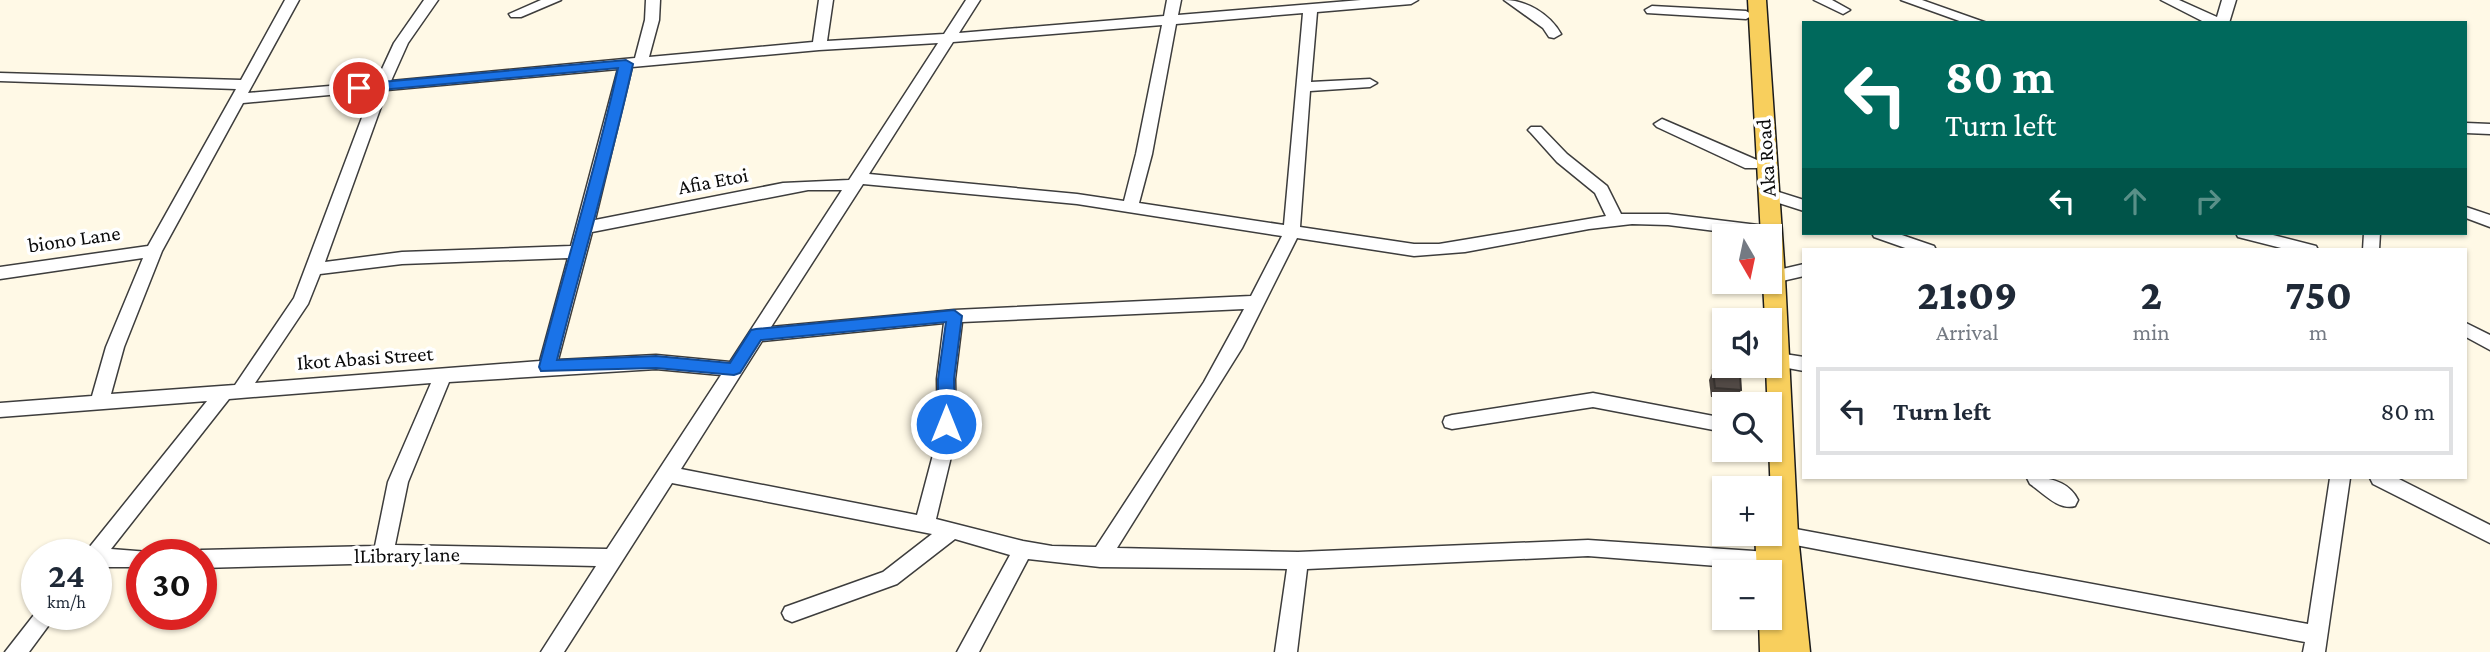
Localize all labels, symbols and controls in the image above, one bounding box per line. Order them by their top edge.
icon: left [1830,49,1921,140]
text: 80 m [1945,49,2054,104]
pin [329,58,389,118]
icon: arrive [340,69,378,107]
text: Turn left [1945,107,2056,143]
street label: Aka Road [1751,118,1781,198]
street label: Afia Etoi [676,162,751,200]
icon: left [2043,182,2081,220]
icon: ahead [2116,182,2154,220]
icon: right [2189,182,2227,220]
street label: biono Lane [26,221,122,257]
north arrow [1712,224,1782,294]
map controls [1712,224,1782,630]
text: 21:09 [1917,271,2018,318]
text: 2 [2140,271,2162,318]
text: 750 [2285,271,2352,318]
button: sound [1712,308,1782,378]
text: Arrival [1936,319,1999,345]
text: min [2133,319,2170,345]
text: m [2309,319,2328,345]
street label: Ikot Abasi Street [296,341,435,375]
position arrow [909,387,983,461]
button: search [1712,392,1782,462]
icon: left [1834,392,1872,430]
text: Turn left [1893,397,1991,426]
text: 80 m [2381,397,2435,426]
button: + [1712,476,1782,546]
speed limit sign: 30 [126,539,217,630]
street label: lLibrary lane [354,542,460,568]
text: 24 [48,556,85,595]
button: − [1712,560,1782,630]
text: km/h [47,592,86,612]

